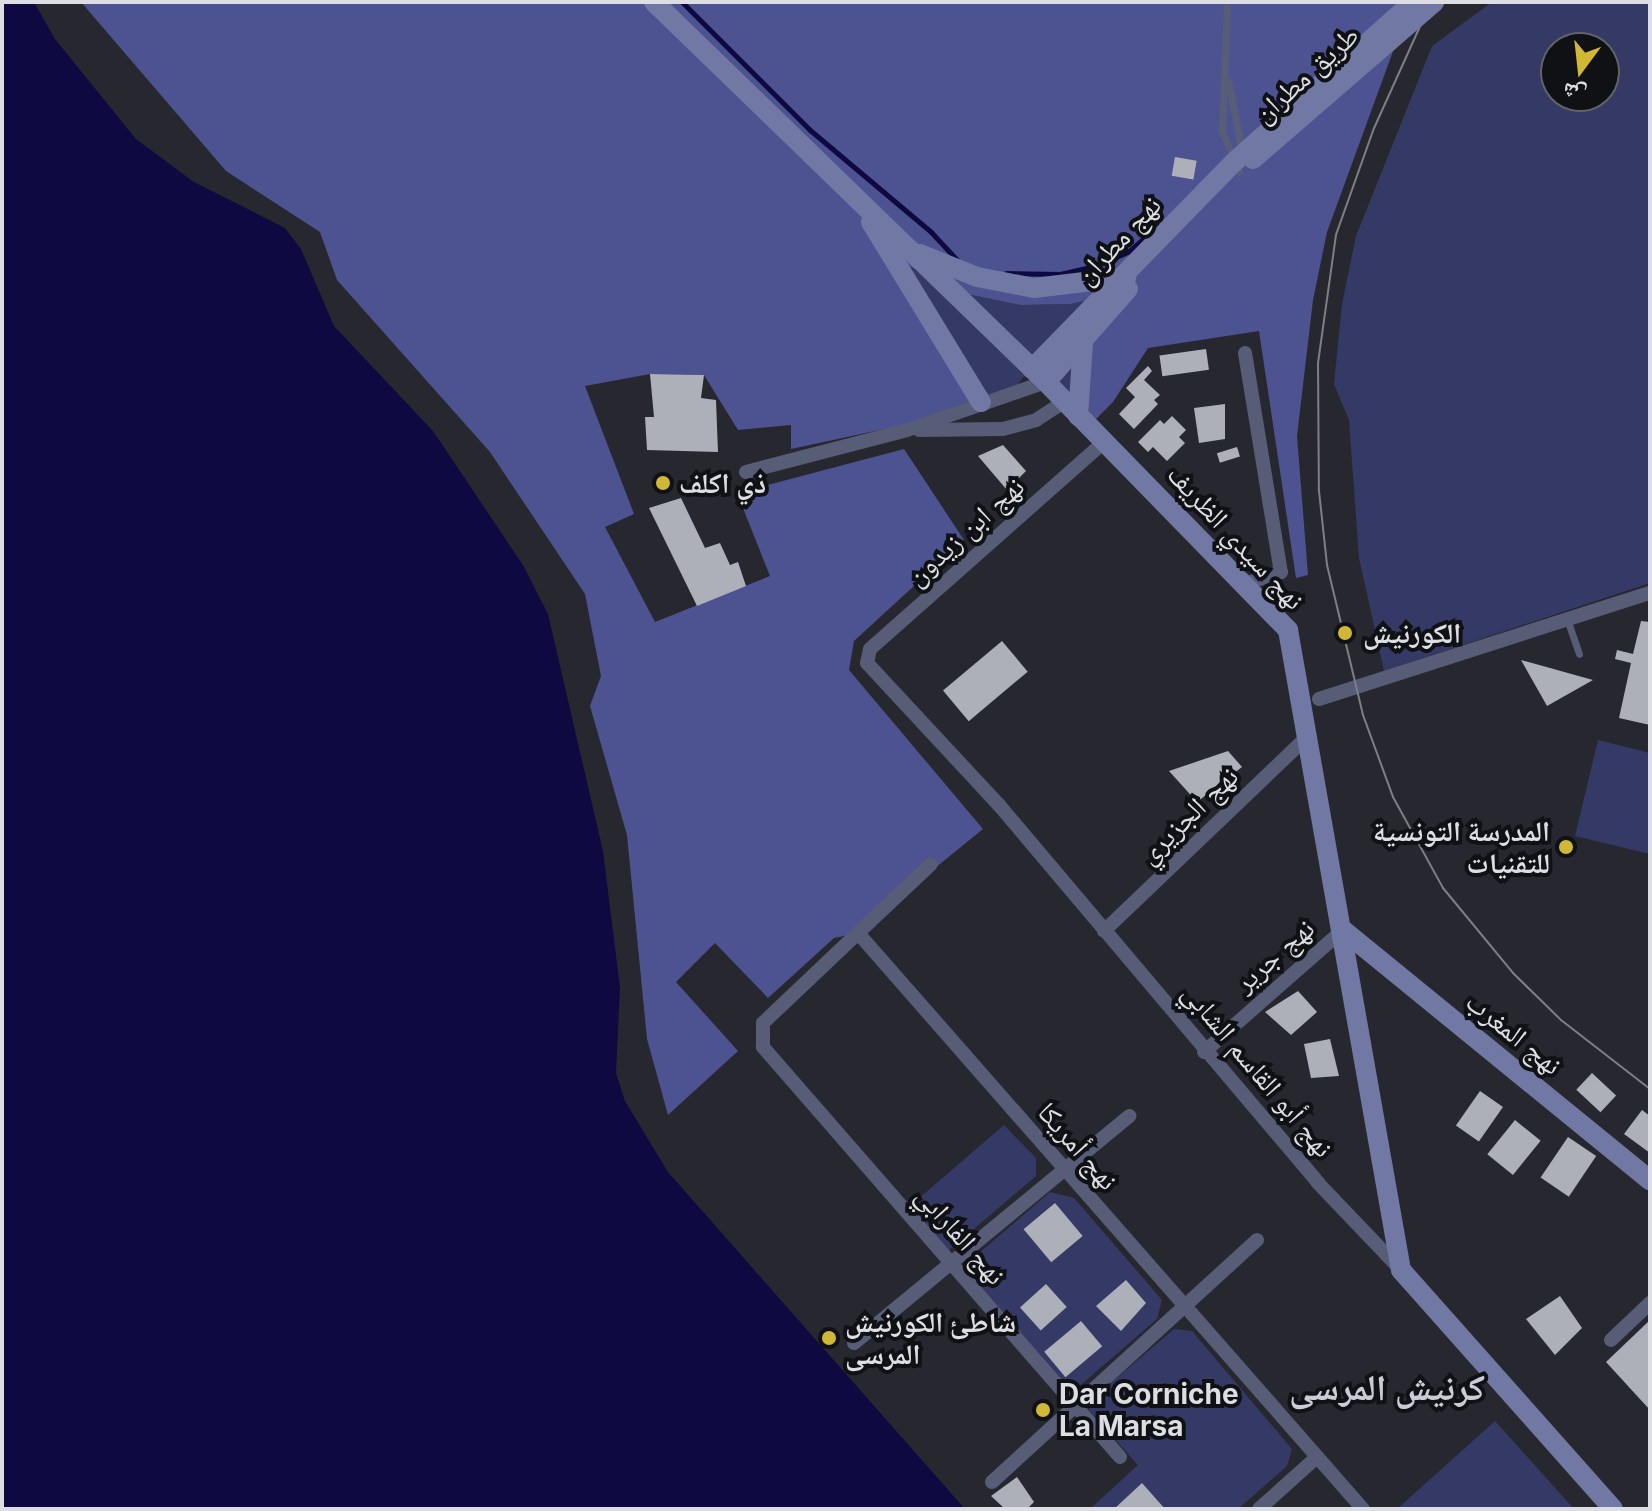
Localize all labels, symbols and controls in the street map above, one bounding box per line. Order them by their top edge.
street label: طريق مطران [1246,18,1366,130]
north arrow [1540,32,1620,112]
text: ش [1560,78,1589,109]
street label: نهج مطران [1068,188,1168,292]
street label: نهج سيدي الظريف [1160,458,1312,616]
place label: ذي اكلف [679,466,766,500]
street label: نهج ابن زيدون [899,469,1031,593]
marker: ذي اكلف [654,474,672,492]
place label: الكورنيش [1363,616,1461,650]
marker: الكورنيش [1334,622,1356,644]
street label: نهج الجزيري [1131,759,1245,871]
place label: المدرسة التونسية للتقنيات [1373,814,1550,880]
marker: المدرسة التونسية للتقنيات [1557,838,1575,856]
street label: نهج جرير [1227,911,1321,999]
street label: نهج أبو القاسم الشابي [1175,976,1341,1164]
street label: نهج المغرب [1459,984,1569,1082]
street label: نهج أمريكا [1031,1095,1125,1197]
street label: نهج الفارابي [909,1179,1013,1291]
place label: شاطئ الكورنيش المرسى [845,1305,1016,1371]
marker: شاطئ الكورنيش المرسى [820,1329,838,1347]
district label: كرنيش المرسى [1289,1366,1485,1410]
place label: Dar Corniche La Marsa [1059,1377,1239,1443]
marker: Dar Corniche La Marsa [1034,1401,1052,1419]

